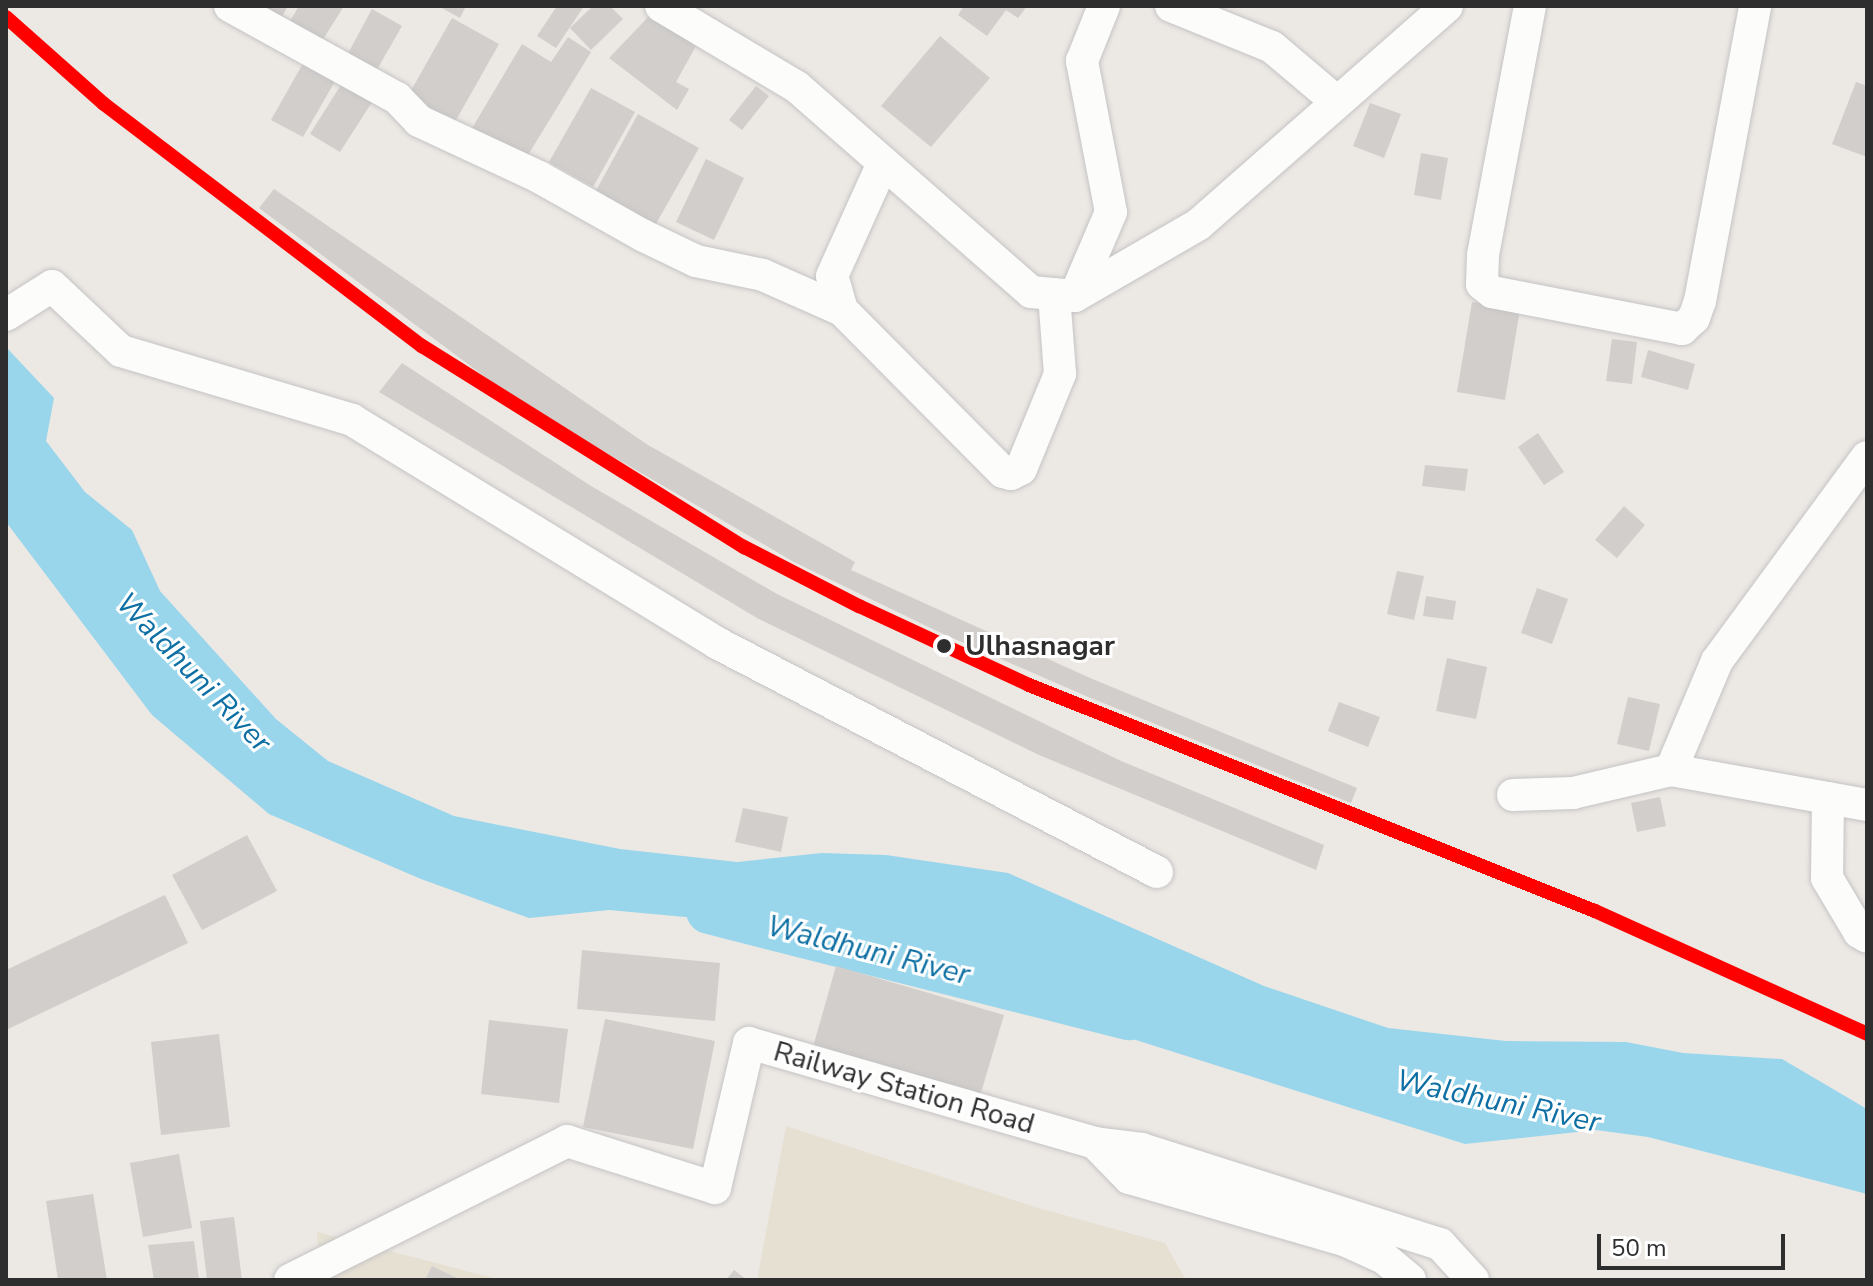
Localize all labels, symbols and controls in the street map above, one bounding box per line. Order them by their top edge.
water label: Waldhuni River [108,586,278,760]
place label: Ulhasnagar [965,629,1115,663]
marker: Ulhasnagar [930,632,958,660]
water label: Waldhuni River [763,908,973,994]
street label: Railway Station Road [770,1035,1038,1141]
water label: Waldhuni River [1393,1063,1603,1141]
scale bar [1601,1218,1789,1268]
text: 50 m [1611,1232,1667,1264]

